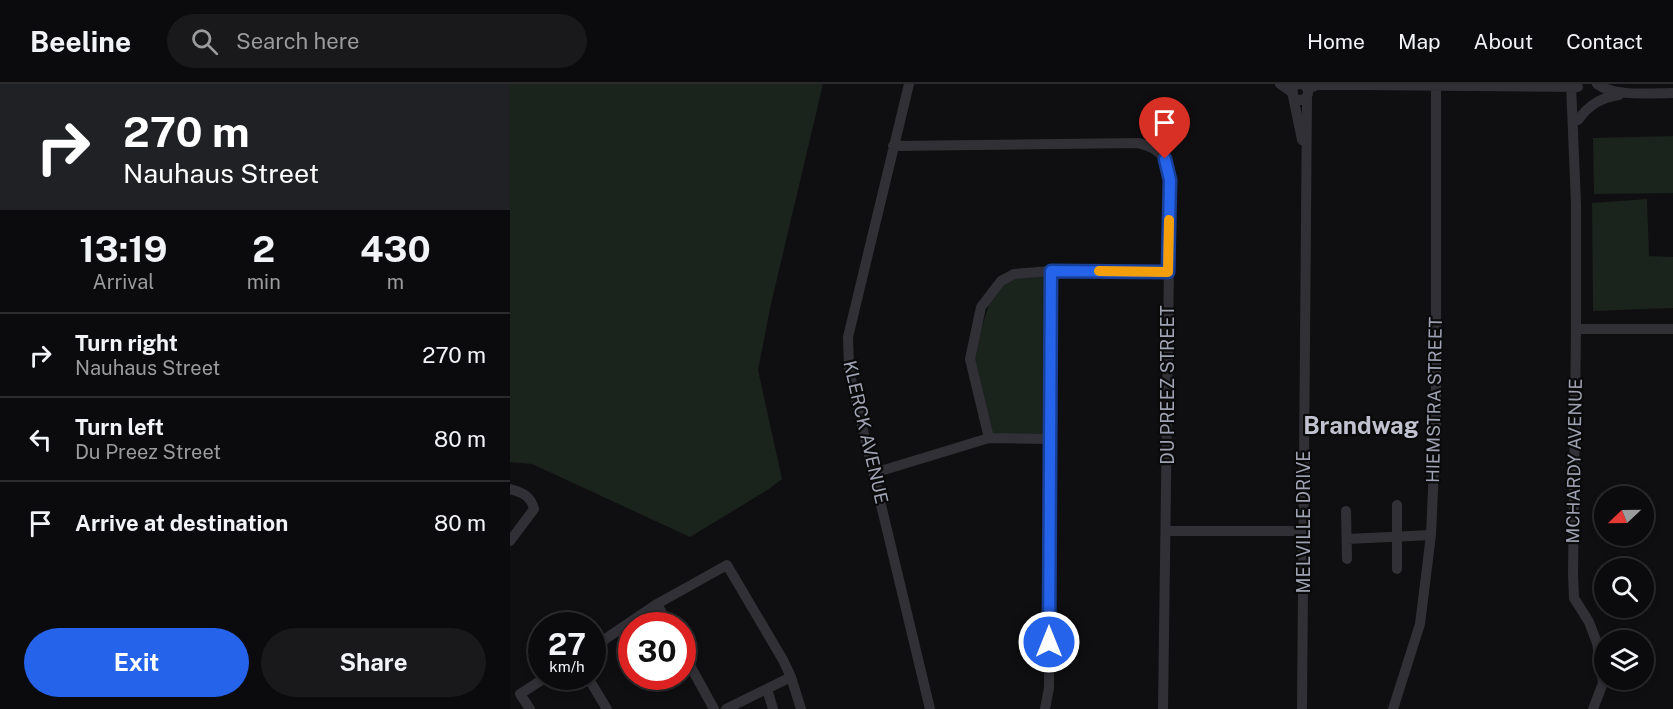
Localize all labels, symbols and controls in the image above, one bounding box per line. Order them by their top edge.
search box [167,14,587,68]
text: Beeline [30,25,131,58]
icon: search [188,25,221,58]
text: Search here [236,28,360,54]
text: Home [1307,29,1365,54]
text: Map [1398,29,1441,54]
text: About [1474,29,1533,54]
text: Contact [1566,29,1643,54]
pin [1139,97,1190,159]
icon: arrive [1148,106,1181,139]
text: 270 m [123,107,250,156]
icon: right [24,108,102,186]
text: Nauhaus Street [123,157,319,189]
text: 13:19 [79,228,167,270]
text: 2 [252,228,275,270]
text: 430 [360,228,431,270]
text: Arrival [93,270,154,294]
text: min [247,270,281,294]
text: m [387,270,404,294]
street label: DU PREEZ STREET [1157,305,1178,465]
street label: HIEMSTRA STREET [1422,317,1446,483]
text: Turn right [75,330,178,356]
icon: right [24,339,57,372]
text: 270 m [422,342,486,368]
text: Nauhaus Street [75,356,220,380]
street label: KLERCK AVENUE [839,358,893,506]
street label: MCHARDY AVENUE [1562,378,1586,544]
district label: Brandwag [1303,411,1419,439]
text: Turn left [75,414,164,440]
icon: left [24,423,57,456]
text: 80 m [434,426,486,452]
text: Du Preez Street [75,440,221,464]
street label: MELVILLE DRIVE [1293,450,1314,594]
north arrow [1594,486,1654,546]
map controls [1594,486,1654,690]
icon: arrive [24,507,57,540]
text: Arrive at destination [75,510,288,536]
text: 80 m [434,510,486,536]
button: search [1594,558,1654,618]
position arrow [1017,610,1081,674]
speed limit sign: 30 [618,612,696,690]
text: 27 [548,626,586,662]
button: Exit [24,628,249,697]
button: Share [261,628,486,697]
button: layers [1594,630,1654,690]
text: km/h [549,658,585,675]

